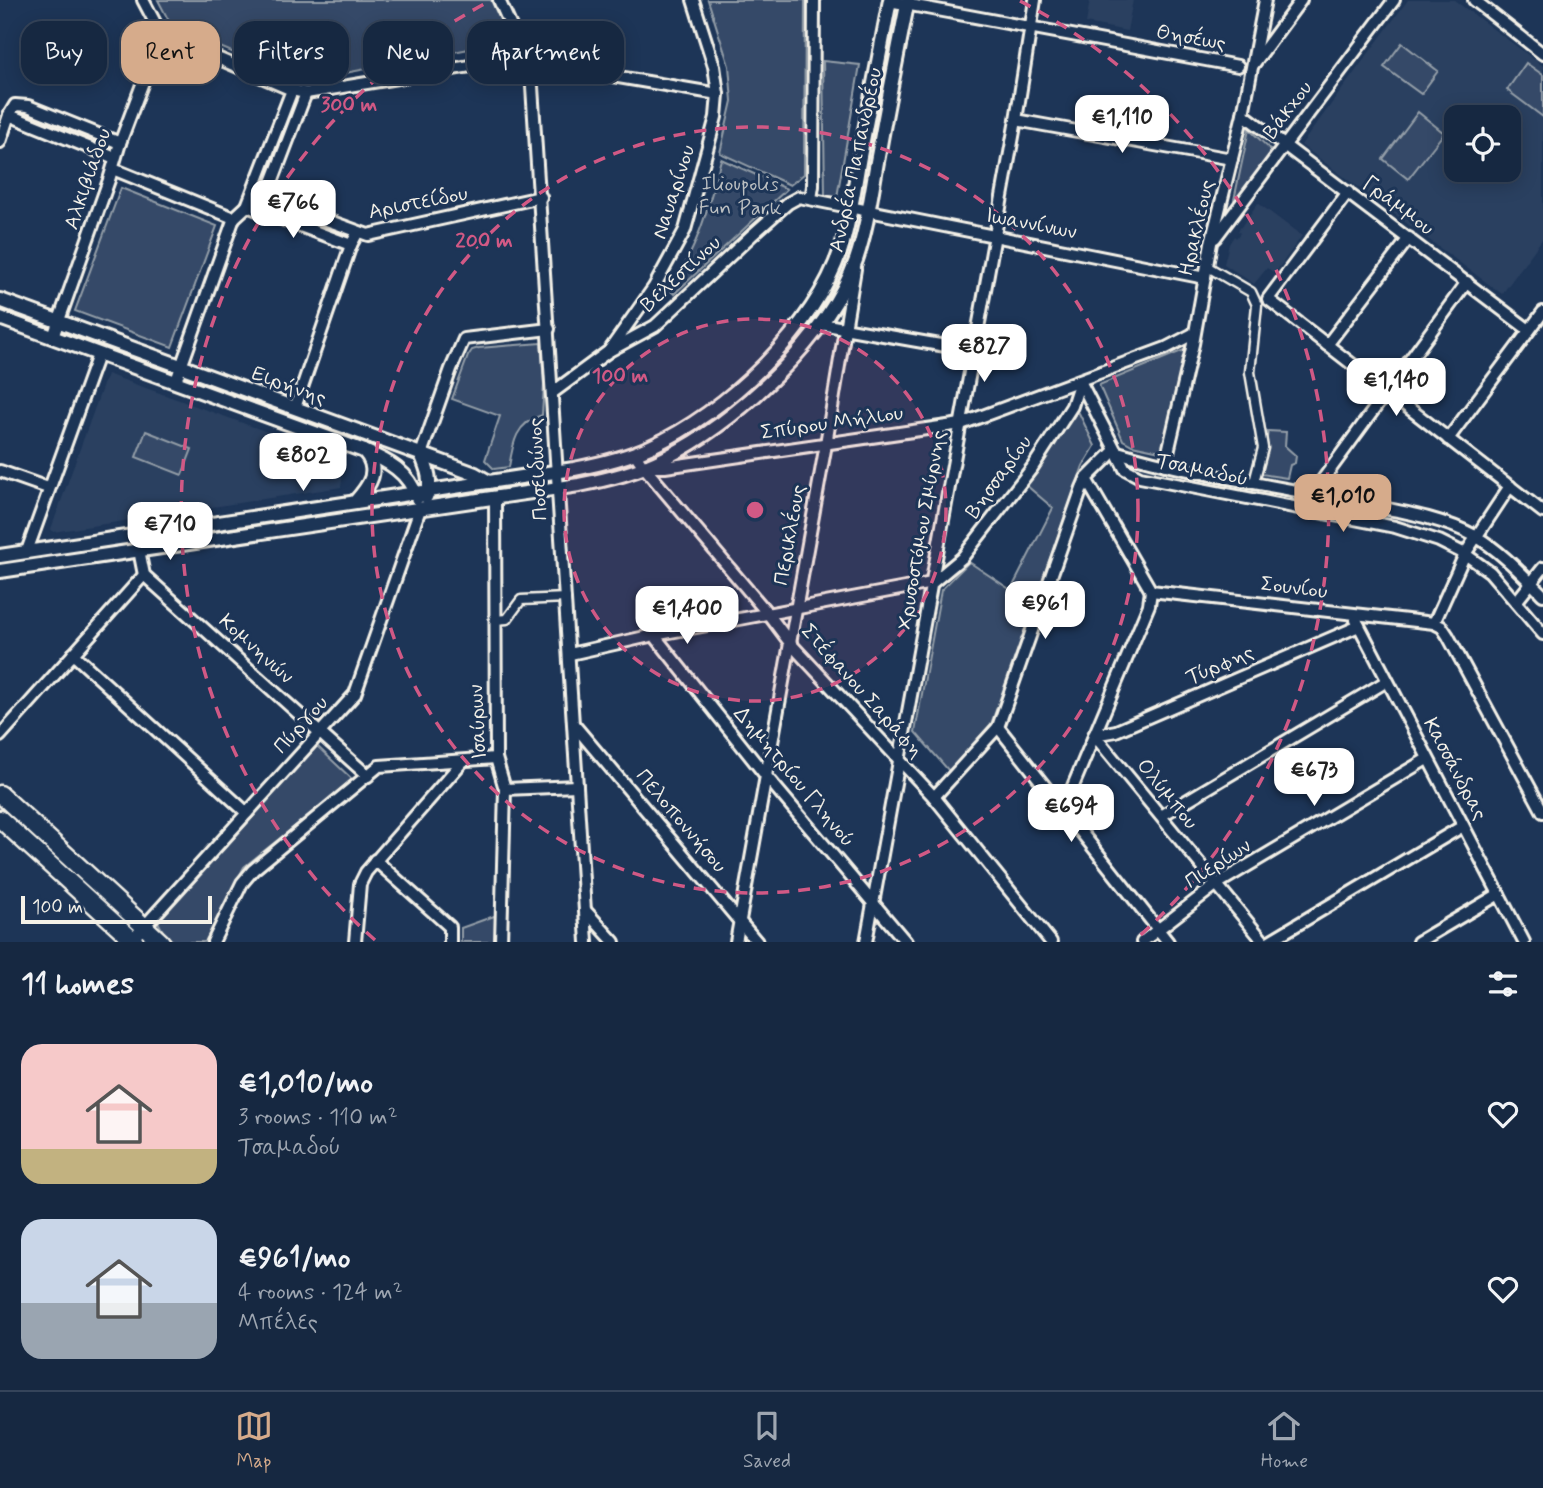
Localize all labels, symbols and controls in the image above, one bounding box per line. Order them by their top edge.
street label: Θησέως [1154,17,1228,58]
chip: Buy [21,21,107,84]
chip: Rent [121,21,220,84]
chip: Filters [234,21,349,84]
chip: New [363,21,453,84]
chip: Apartment [467,21,624,84]
street label: Ανδρέα Παπανδρέου [822,65,889,255]
street label: Βάκχου [1257,75,1319,145]
text: 300 m [321,91,378,119]
pin: €1,110 [1065,96,1179,155]
text: €1,110 [1091,103,1153,133]
map controls [1444,105,1521,182]
button: locate [1444,105,1521,182]
street label: Αλκιβιάδου [58,125,118,233]
street label: Ναυαρίνου [646,141,702,243]
park label: Ilioupolis Fun Park [698,170,782,222]
street label: Γράμμου [1356,170,1440,242]
street label: Ηρακλέους [1171,177,1222,279]
pin: €766 [252,180,334,240]
street label: Αριστείδου [366,180,470,226]
text: €766 [267,188,319,218]
street label: Ιωαννίνων [983,201,1079,247]
text: 200 m [455,227,513,255]
street label: Βελεστίνου [635,229,727,319]
pin: €827 [943,324,1025,384]
text: €827 [957,332,1011,362]
pin: €1,140 [1339,358,1453,418]
street label: Ειρήνης [248,360,330,412]
text: 100 m [592,362,648,390]
text: €1,140 [1363,366,1429,396]
street label: Σπύρου Μήλιου [759,399,905,447]
street label: Ποσειδώνος [521,417,555,521]
street label: Χρυσοστόμου Σμύρνης [891,428,953,632]
street label: Βησσαρίου [959,429,1039,525]
pin: €802 [262,434,344,493]
text: €802 [276,441,330,471]
street label: Τσαμαδού [1153,447,1251,493]
pin: €1,010 [1286,475,1400,534]
street label: Περικλέους [766,482,813,588]
text: €1,010 [1310,482,1376,512]
centre of rings [743,498,767,522]
pin: €710 [129,503,211,562]
text: €710 [144,510,196,540]
street label: Σουνίου [1259,570,1329,606]
pin: €961 [1004,582,1086,641]
pin: €1,400 [630,586,744,646]
text: €961 [1021,589,1069,619]
text: €1,400 [651,594,723,624]
street label: Κομνηνών [212,608,300,690]
street label: Στέφανου Σαράφη [794,617,930,764]
street label: Τύρφης [1182,638,1258,692]
street label: Ισαύρων [462,684,494,760]
street label: Πύργου [267,690,335,760]
street label: Δημητρίου Γληνού [727,701,861,853]
street label: Κασσάνδρας [1416,713,1494,825]
pin: €673 [1273,748,1355,808]
street label: Ολύμπου [1130,753,1204,835]
text: €673 [1290,756,1338,786]
street label: Πελοποννήσου [629,763,733,879]
pin: €694 [1030,784,1112,844]
text: €694 [1044,792,1098,822]
street label: Πιερίων [1179,832,1257,896]
scale bar [21,893,212,925]
text: 100 m [32,895,83,920]
text: 11 homes [21,965,134,1004]
icon: filters [1484,965,1522,1003]
text: €1,010/mo [238,1064,373,1103]
icon: home [77,1072,161,1156]
icon: heart [1484,1095,1522,1133]
text: 3 rooms · 110 m² [238,1103,398,1133]
text: Τσαμαδού [238,1133,341,1163]
text: €961/mo [238,1239,350,1278]
icon: home [77,1247,161,1331]
icon: heart [1484,1270,1522,1308]
text: 4 rooms · 124 m² [238,1278,403,1308]
text: Μπέλες [238,1308,318,1338]
tab: Map [235,1407,273,1474]
tab: Saved [743,1407,791,1474]
tab: Home [1261,1407,1308,1474]

